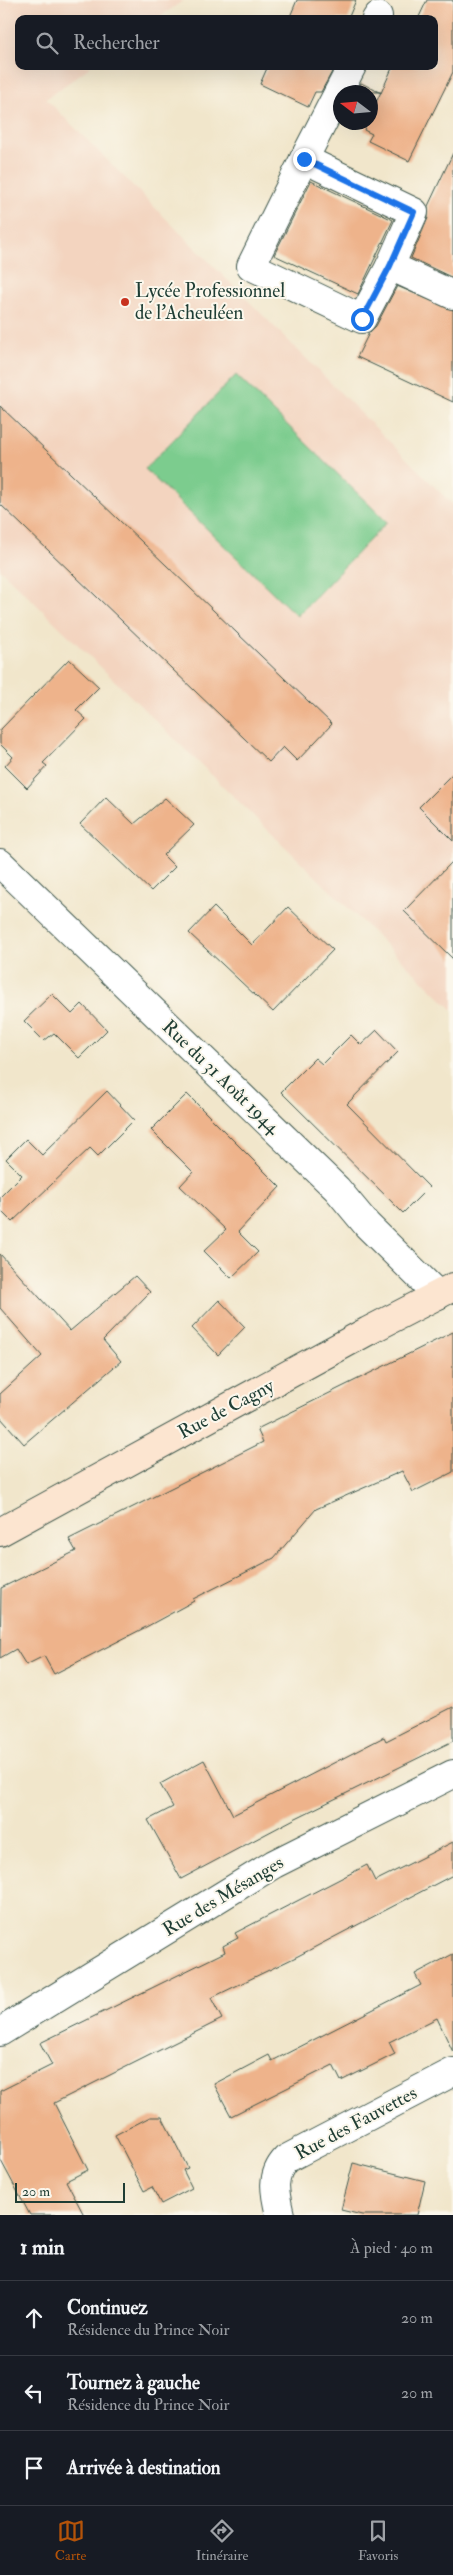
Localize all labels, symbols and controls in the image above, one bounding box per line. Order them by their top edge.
search box [15,15,438,70]
icon: search [33,29,61,57]
text: Rechercher [73,31,160,55]
north arrow [333,85,378,130]
route end [293,148,316,171]
place label: Lycée Professionnel de l'Acheuléen [135,279,285,325]
marker: Lycée Professionnel de l'Acheuléen [119,296,131,308]
route start [351,308,374,331]
street label: Rue du 31 Août 1944 [157,1015,285,1140]
street label: Rue de Cagny [174,1373,279,1444]
street label: Rue des Mésanges [158,1850,288,1942]
street label: Rue des Fauvettes [291,2081,421,2165]
scale bar [15,2180,125,2203]
text: 20 m [22,2183,50,2200]
text: 1 min [20,2234,65,2261]
text: À pied · 40 m [350,2238,433,2258]
text: Continuez [67,2296,148,2320]
icon: ahead [20,2304,48,2332]
text: 20 m [401,2308,433,2328]
text: Résidence du Prince Noir [67,2320,229,2340]
text: Tournez à gauche [67,2371,200,2395]
icon: left [20,2379,48,2407]
text: 20 m [401,2383,433,2403]
text: Résidence du Prince Noir [67,2395,229,2415]
icon: arrive [20,2454,48,2482]
text: Arrivée à destination [67,2456,221,2480]
tab: Carte [55,2517,86,2564]
tab: Itinéraire [196,2517,248,2564]
tab: Favoris [358,2517,398,2564]

